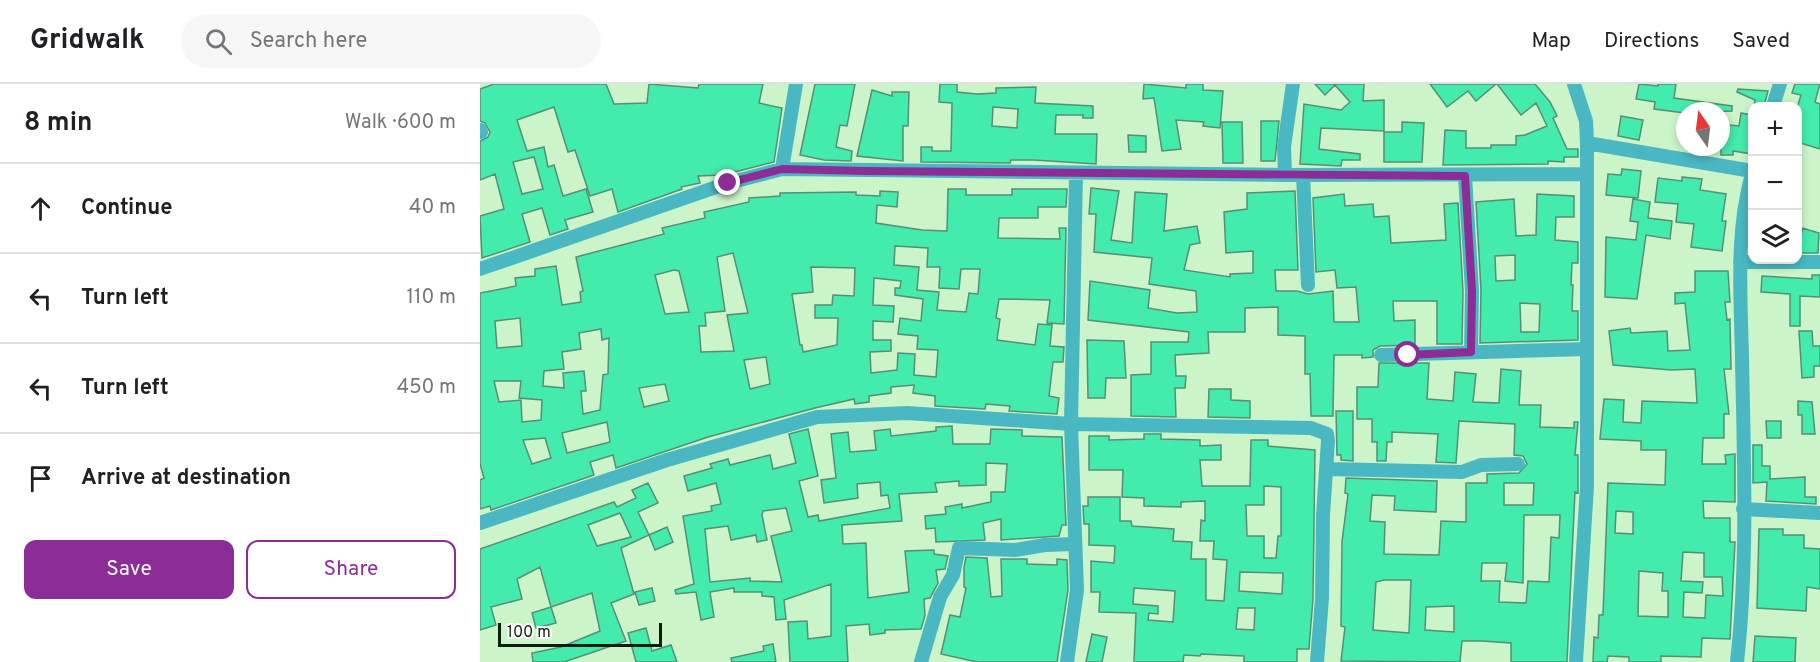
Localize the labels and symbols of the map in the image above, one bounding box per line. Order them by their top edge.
north arrow [1676,102,1730,156]
route end [714,169,740,195]
route start [1394,341,1420,367]
scale bar [498,620,662,648]

